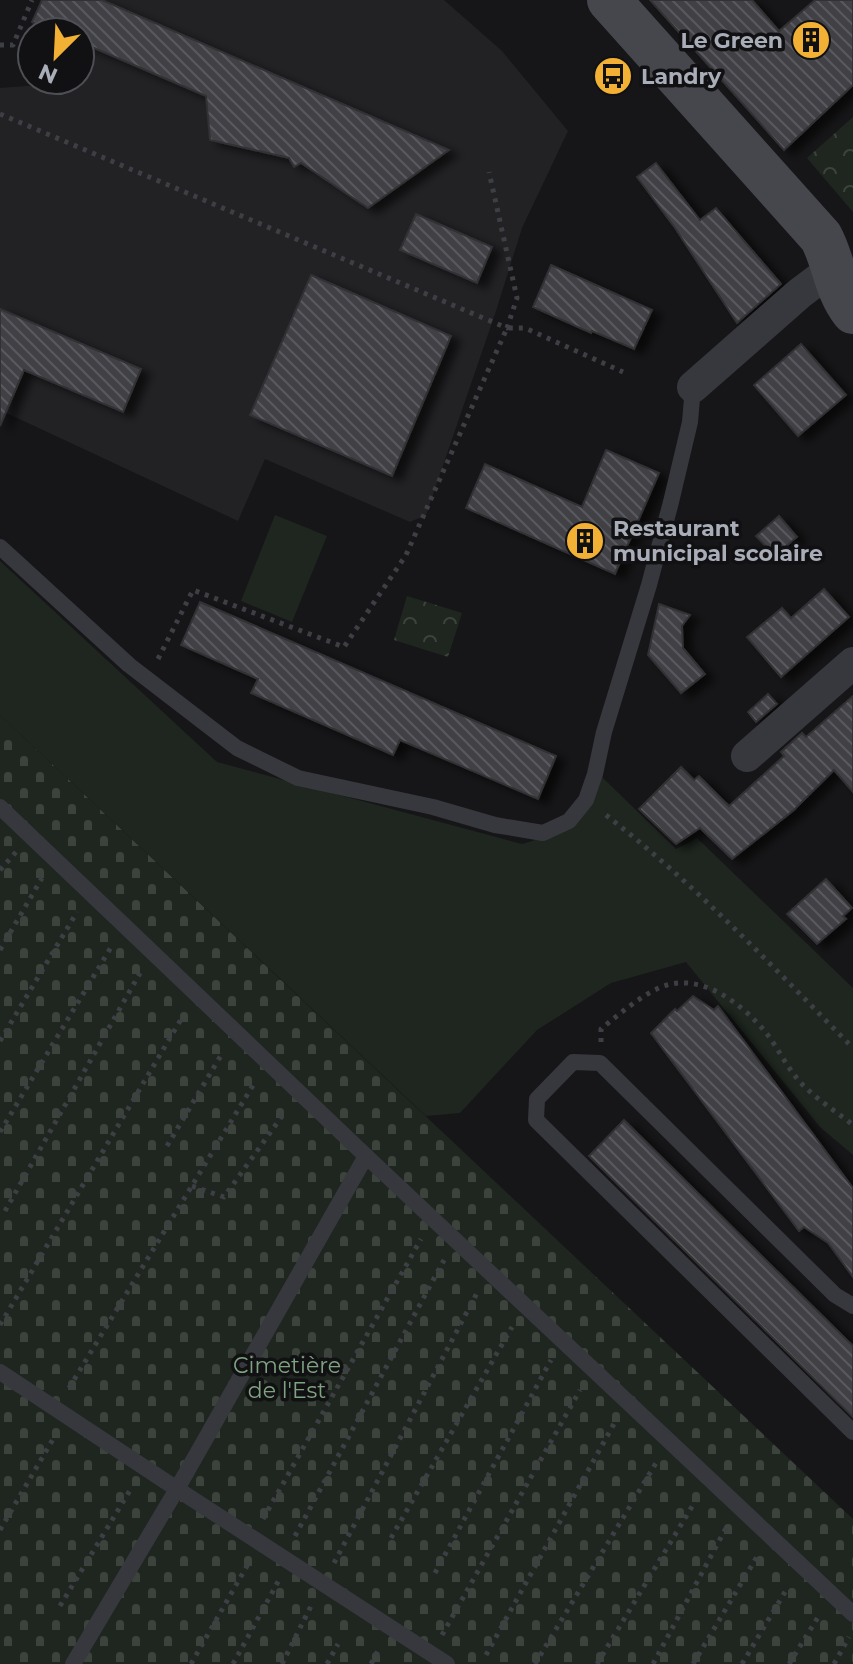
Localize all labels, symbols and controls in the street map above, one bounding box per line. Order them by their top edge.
north arrow [16,16,96,96]
building icon: Le Green [790,19,832,61]
place label: Le Green [680,27,783,54]
bus stop icon: Landry [592,55,634,97]
text: N [34,58,62,90]
place label: Landry [641,63,722,90]
place label: Restaurant municipal scolaire [613,515,823,567]
building icon: Restaurant municipal scolaire [564,520,606,562]
park label: Cimetière de l'Est [233,1352,341,1404]

